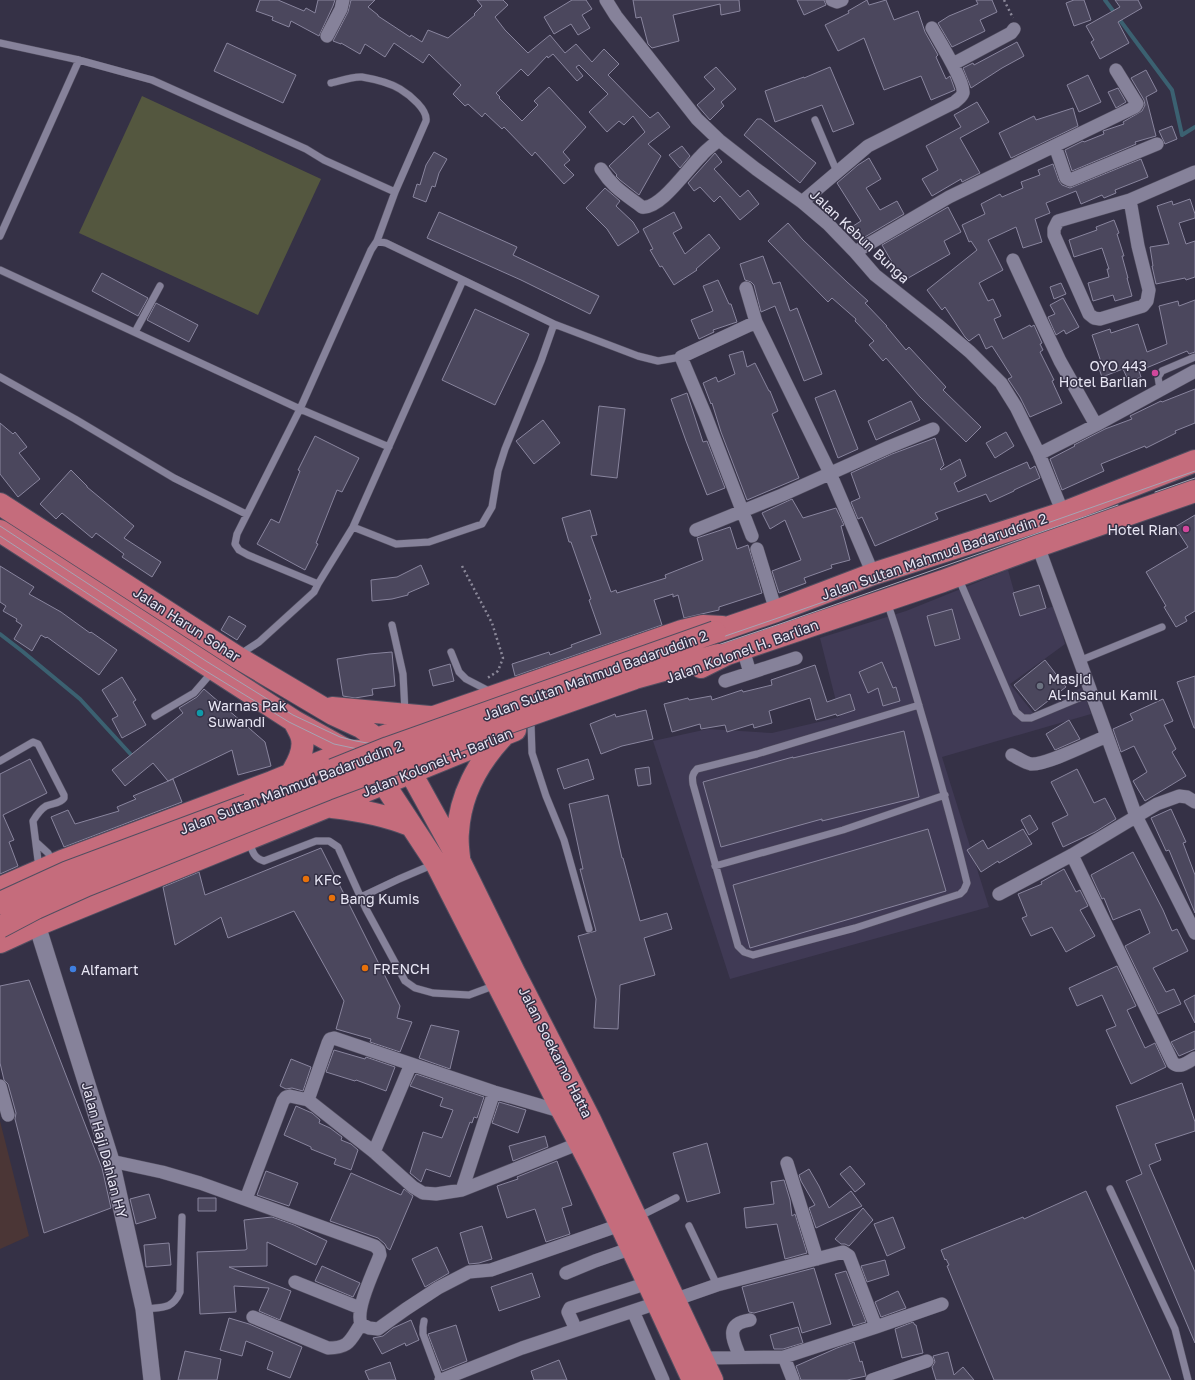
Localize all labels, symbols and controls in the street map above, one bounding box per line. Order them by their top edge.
street label: Jalan Kebun Bunga [807,186,913,286]
place label: OYO 443 Hotel Barlian [1059,357,1147,390]
marker: OYO 443 Hotel Barlian [1150,368,1160,378]
street label: Jalan Sultan Mahmud Badaruddin 2 [819,509,1049,603]
place label: Hotel Rian [1107,521,1178,538]
marker: Hotel Rian [1181,524,1191,534]
street label: Jalan Harun Sohar [130,583,244,665]
street label: Jalan Kolonel H. Barlian [663,615,821,687]
street label: Jalan Sultan Mahmud Badaruddin 2 [480,626,710,724]
place label: Masjid Al-Insanul Kamil [1048,670,1158,703]
marker: Masjid Al-Insanul Kamil [1035,681,1045,691]
place label: Warnas Pak Suwandi [208,697,287,730]
marker: Warnas Pak Suwandi [195,708,205,718]
street label: Jalan Kolonel H. Barlian [359,724,515,800]
street label: Jalan Sultan Mahmud Badaruddin 2 [177,736,405,838]
place label: KFC [314,871,341,888]
marker: KFC [301,874,311,884]
place label: Bang Kumis [340,890,419,907]
marker: Bang Kumis [327,893,337,903]
place label: FRENCH [373,960,430,977]
place label: Alfamart [81,961,139,978]
marker: FRENCH [360,963,370,973]
marker: Alfamart [68,964,78,974]
street label: Jalan Soekarno Hatta [516,984,596,1120]
street label: Jalan Haji Dahlan HY [79,1080,131,1220]

